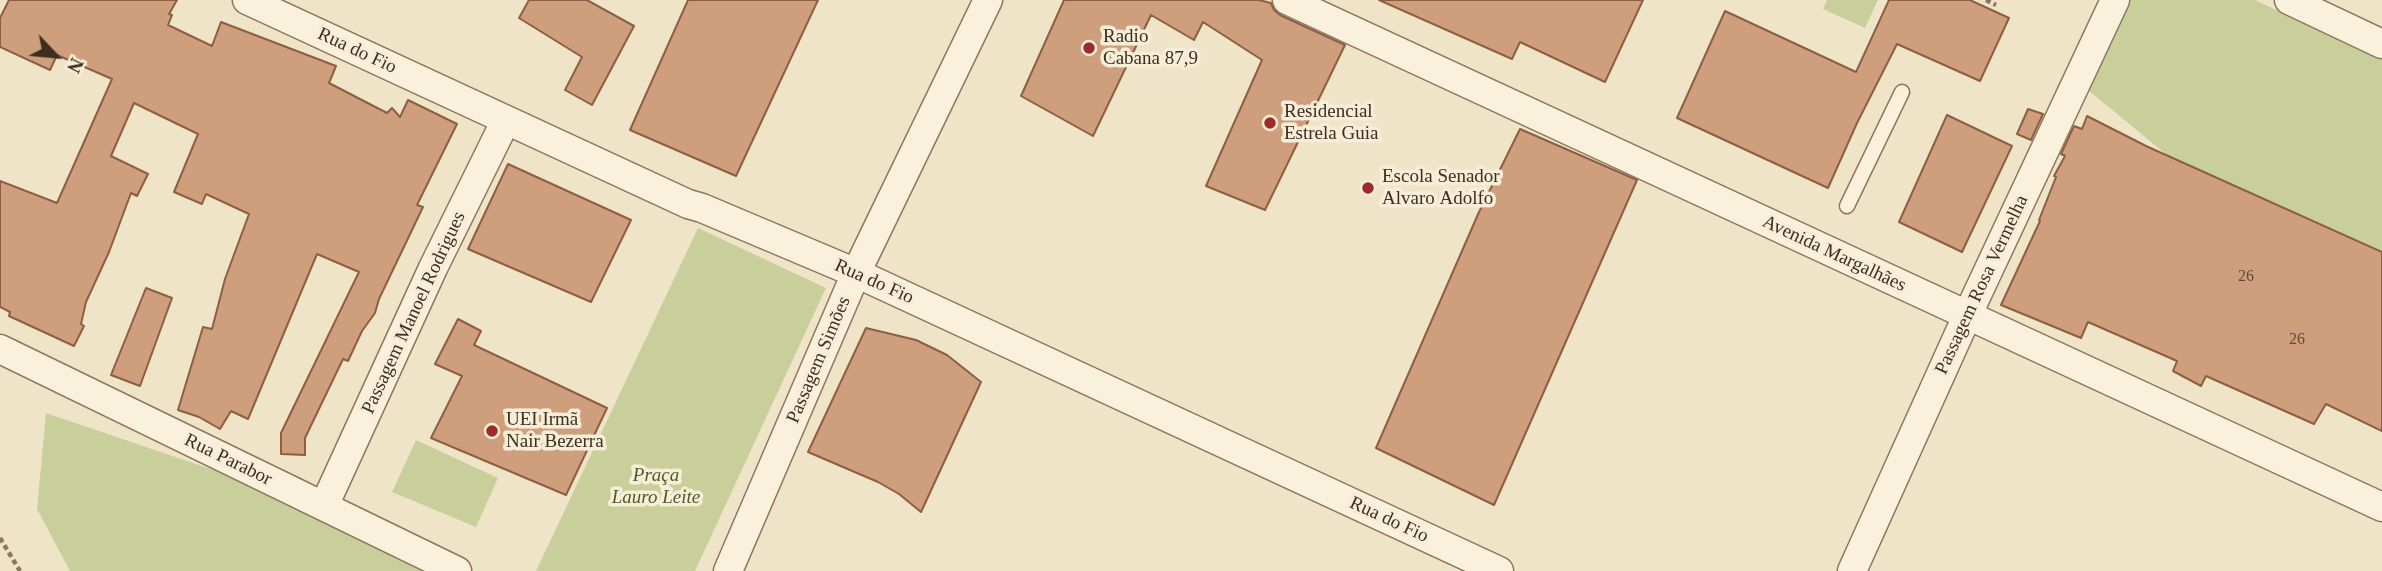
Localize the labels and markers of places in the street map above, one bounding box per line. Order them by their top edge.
place label: Radio Cabana 87,9 [1103,26,1198,70]
marker: Radio Cabana 87,9 [1081,40,1097,56]
place label: Residencial Estrela Guia [1284,101,1378,145]
marker: Residencial Estrela Guia [1262,115,1278,131]
place label: Escola Senador Alvaro Adolfo [1382,166,1500,210]
marker: Escola Senador Alvaro Adolfo [1360,180,1376,196]
place label: UEI Irmã Nair Bezerra [506,409,604,453]
marker: UEI Irmã Nair Bezerra [484,423,500,439]

